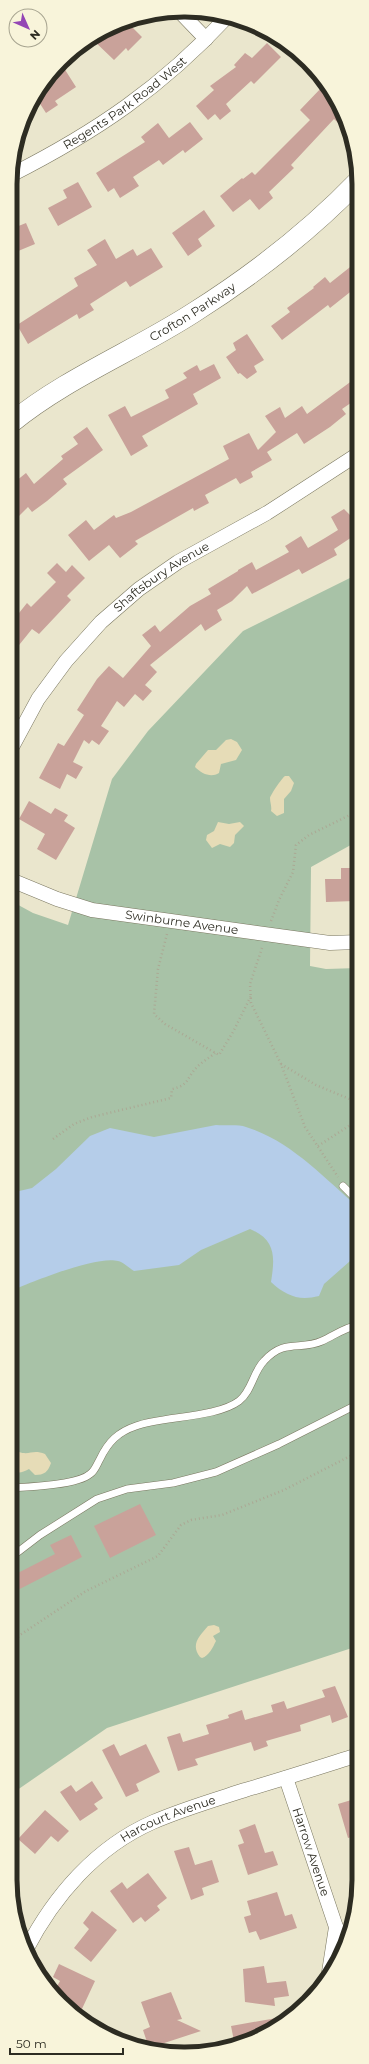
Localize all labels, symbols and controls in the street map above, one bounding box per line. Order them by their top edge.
north arrow [8,8,48,48]
text: N [27,27,43,43]
street label: Regents Park Road West [60,53,189,152]
street label: Crofton Parkway [147,279,239,344]
street label: Shaftsbury Avenue [110,538,212,615]
street label: Swinburne Avenue [124,907,239,937]
street label: Harcourt Avenue [117,1792,217,1845]
street label: Harrow Avenue [289,1805,333,1898]
scale bar [10,2030,123,2056]
text: 50 m [16,2036,47,2051]

